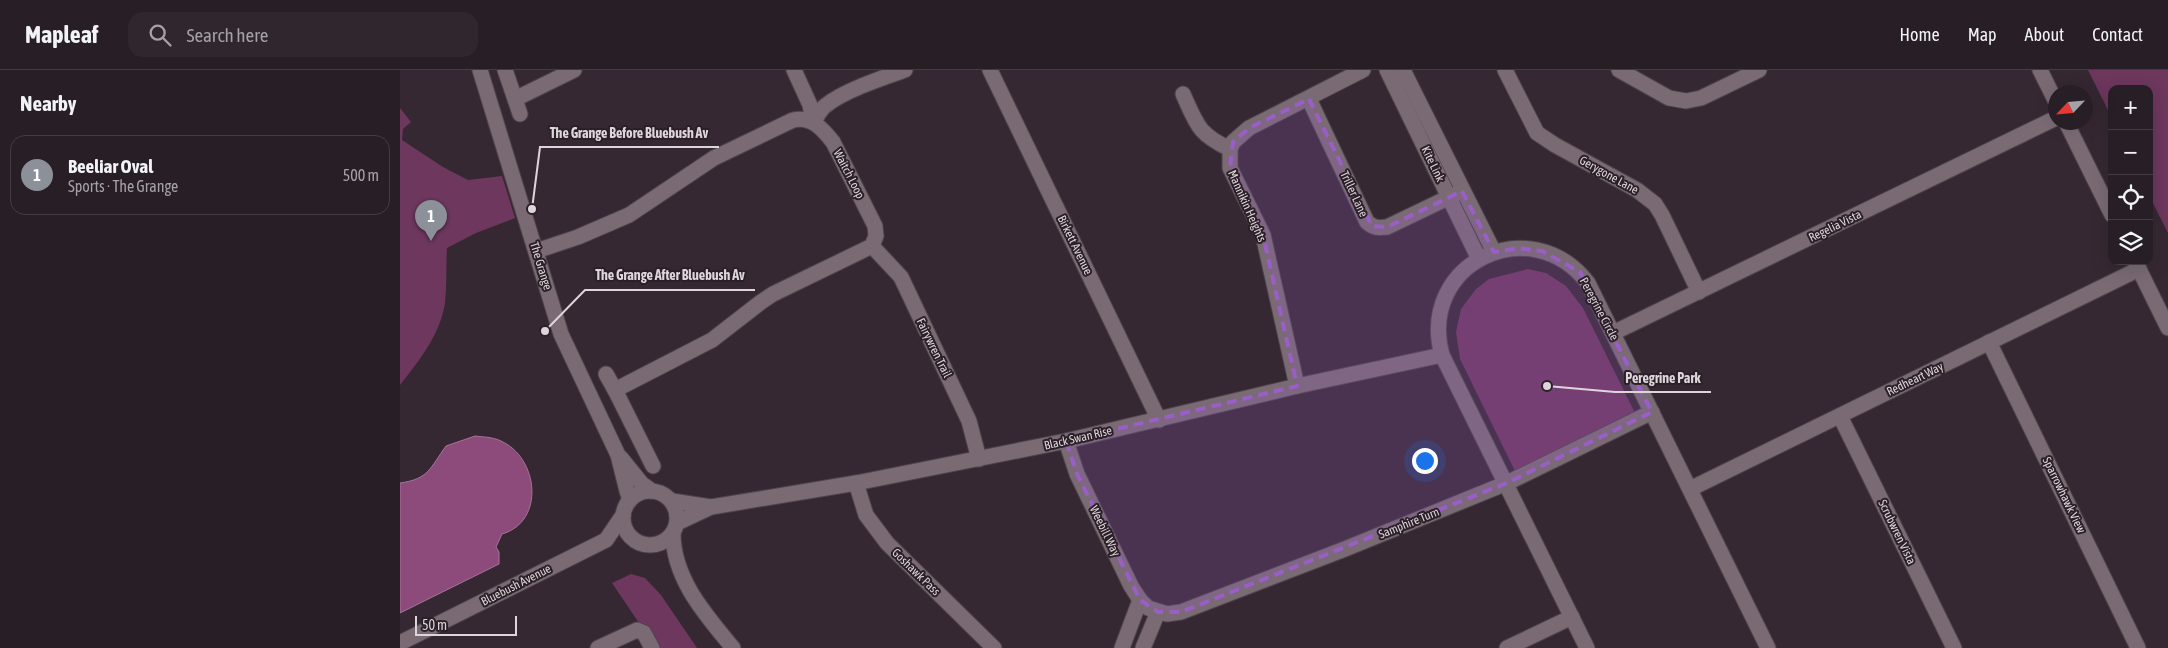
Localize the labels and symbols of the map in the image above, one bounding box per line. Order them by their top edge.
north arrow [2048,85,2093,130]
callout: The Grange Before Bluebush Av [540,118,719,147]
text: The Grange Before Bluebush Av [550,125,708,141]
street label: Kite Link [1418,144,1448,185]
street label: Waitch Loop [831,147,868,201]
street label: Gerygone Lane [1577,153,1641,197]
street label: Mannikin Heights [1225,168,1269,244]
street label: Triller Lane [1337,169,1371,219]
pin: 1 [415,200,447,241]
street label: Regelia Vista [1806,207,1864,245]
street label: Birkett Avenue [1055,213,1095,277]
street label: The Grange [527,240,555,292]
callout: The Grange After Bluebush Av [585,261,755,290]
text: The Grange After Bluebush Av [595,267,745,283]
street label: Peregrine Circle [1577,275,1621,343]
street label: Fairywren Trail [914,316,955,381]
street label: Redheart Way [1884,359,1946,399]
callout: Peregrine Park [1615,363,1711,392]
text: Peregrine Park [1625,370,1702,386]
street label: Black Swan Rise [1043,423,1113,453]
your location [1412,448,1438,474]
street label: Sparrowhawk View [2040,455,2088,535]
street label: Scrubwren Vista [1875,498,1919,566]
street label: Weebill Way [1087,503,1123,559]
street label: Samphire Turn [1377,505,1441,541]
street label: Goshawk Pass [889,546,943,598]
street label: Bluebush Avenue [479,561,553,609]
scale bar [415,613,518,636]

